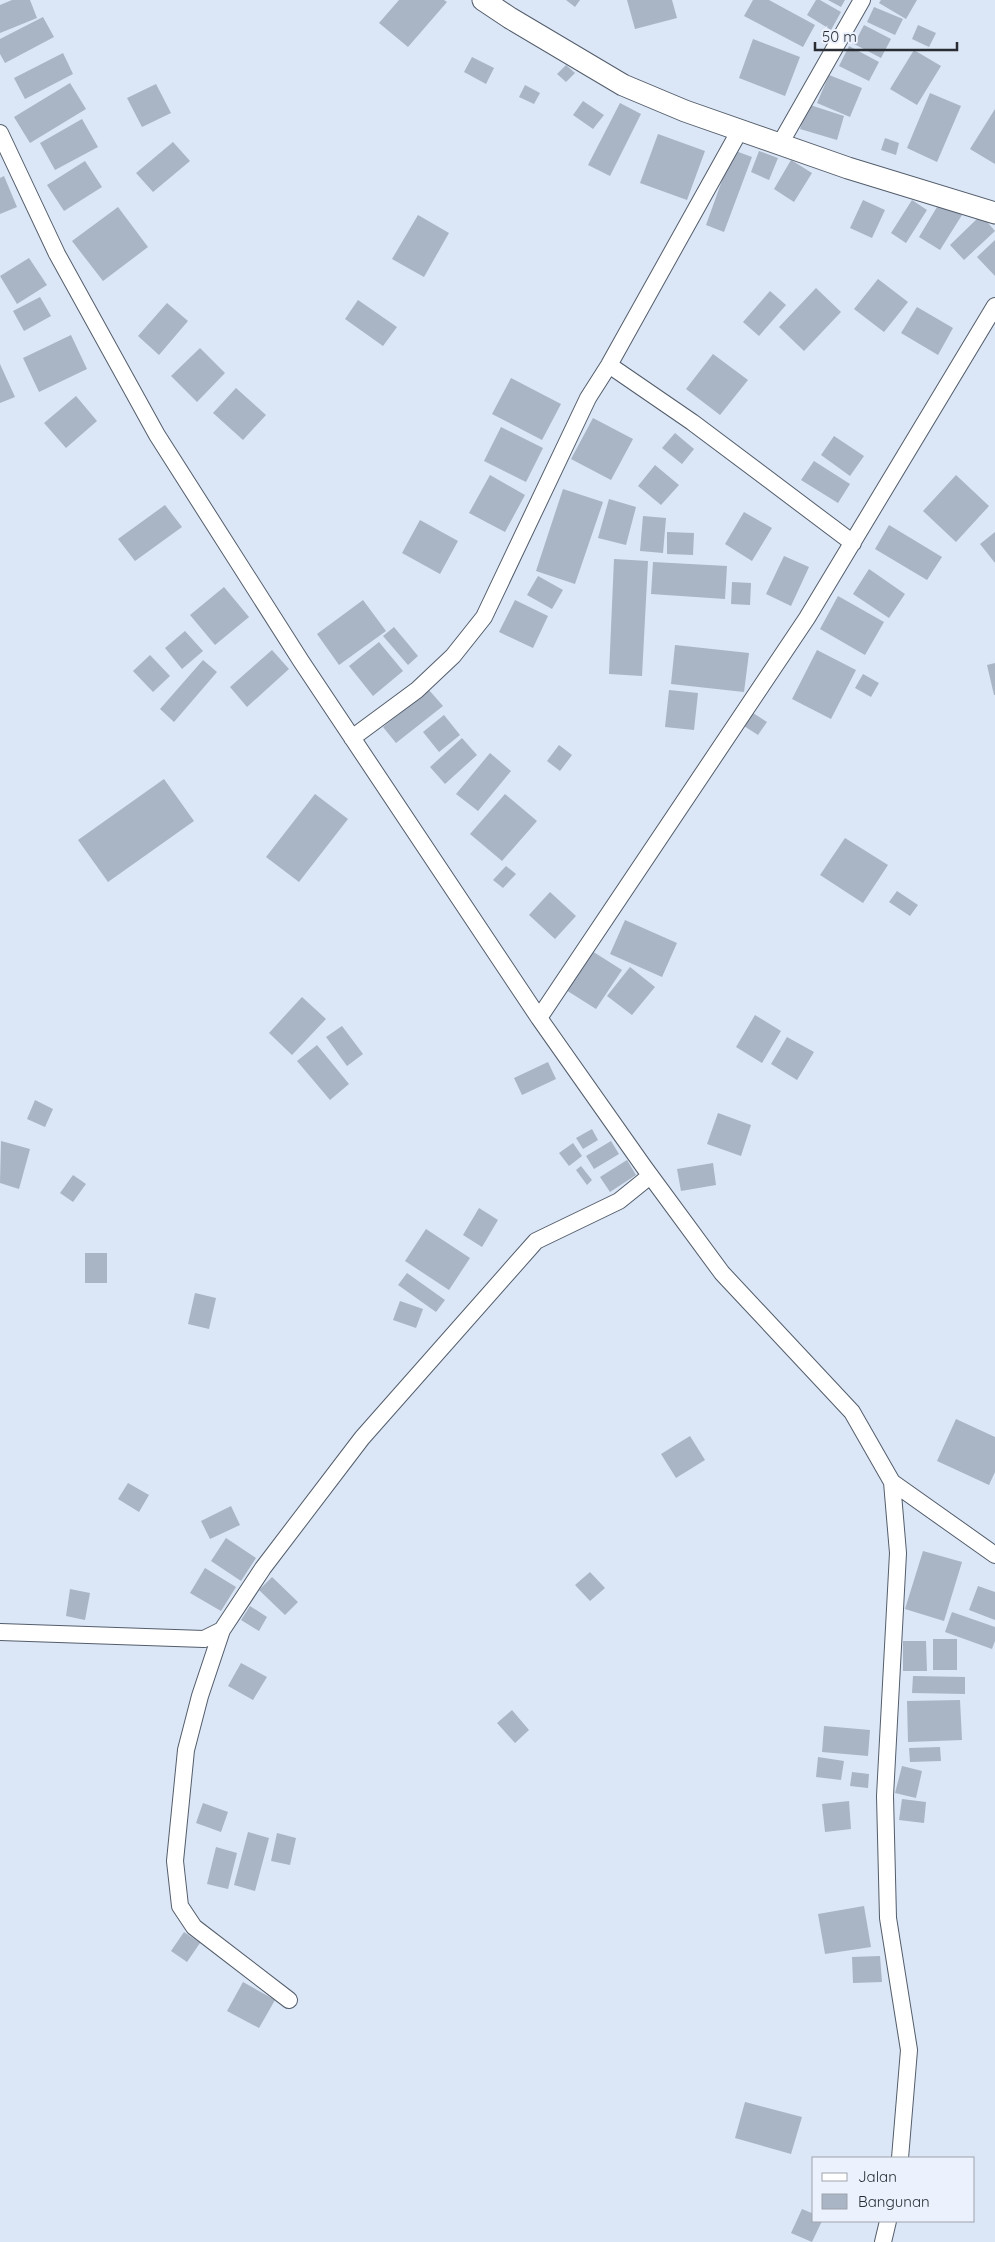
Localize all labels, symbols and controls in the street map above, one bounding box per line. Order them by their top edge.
scale bar [815,20,958,52]
text: 50 m [822,27,857,46]
legend [812,2157,975,2222]
text: Jalan [858,2167,897,2186]
text: Bangunan [858,2192,930,2211]

